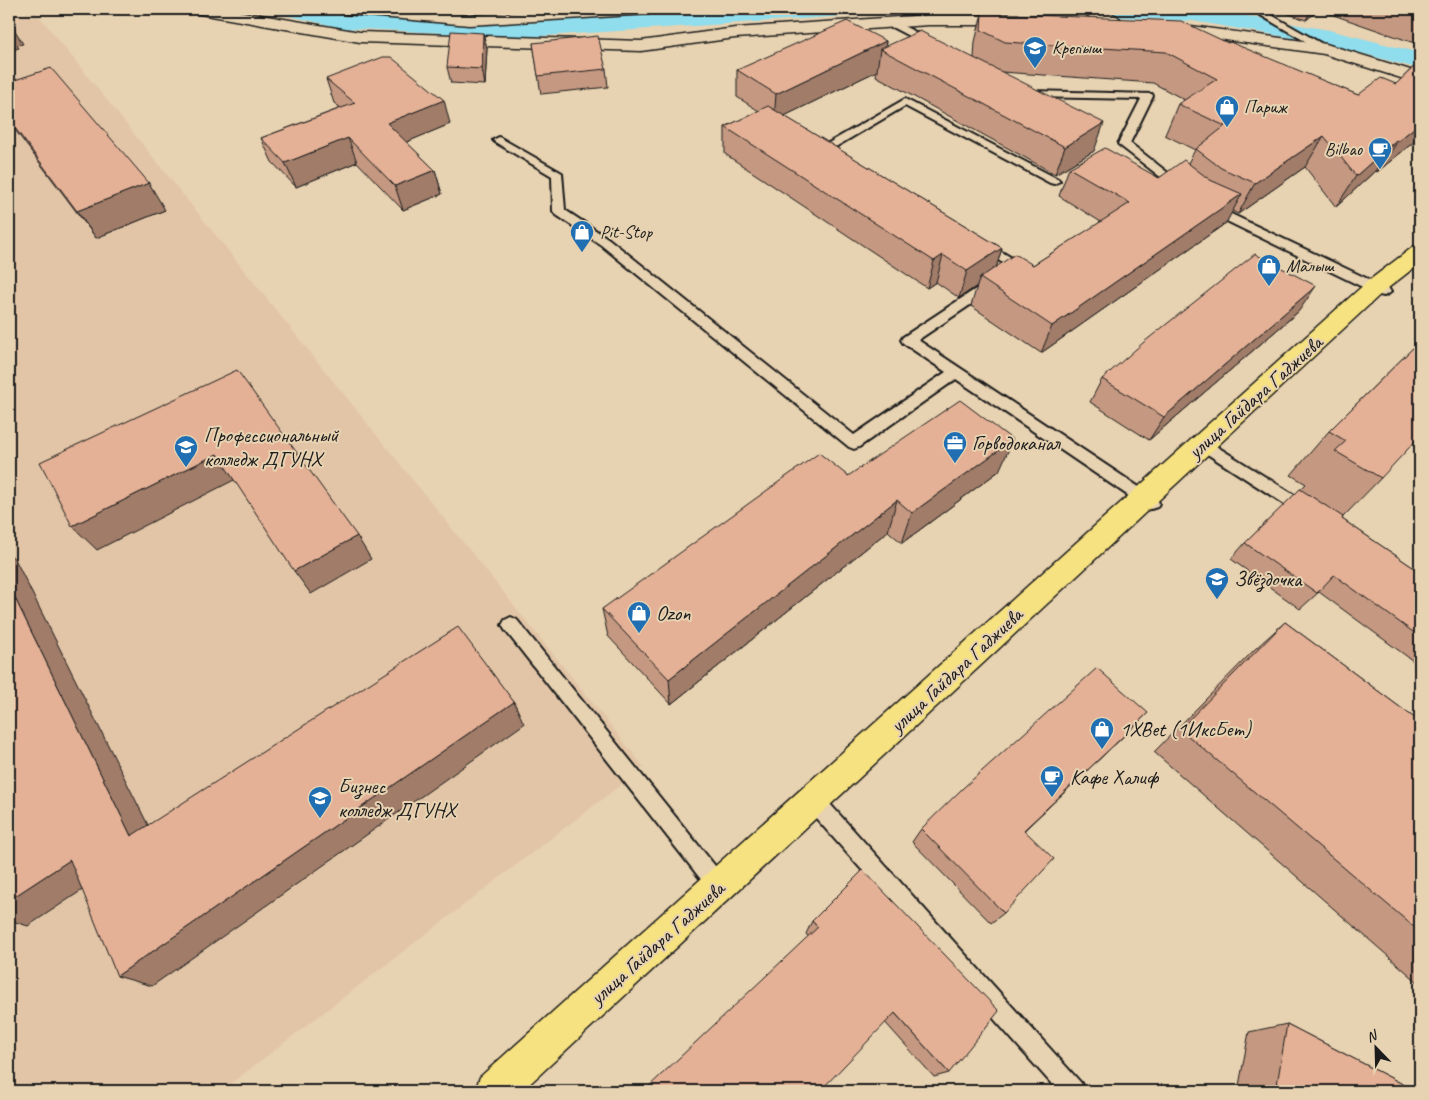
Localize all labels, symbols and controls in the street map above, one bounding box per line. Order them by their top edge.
school or university icon: Крепыш [1022,35,1048,69]
place label: Крепыш [1052,37,1103,59]
shop icon: Париж [1214,94,1240,128]
place label: Париж [1244,96,1288,118]
cafe icon: Bilbao [1367,136,1393,170]
place label: Bilbao [1325,138,1364,160]
shop icon: Pit-Stop [569,219,595,253]
place label: Pit-Stop [600,221,653,243]
shop icon: Малыш [1256,253,1282,287]
place label: Малыш [1286,255,1335,277]
street label: улица Гайдара Гаджиева [1181,328,1329,465]
place label: Профессиональный колледж ДГУНХ [204,422,340,472]
office icon: Горводоканал [942,430,968,464]
place label: Горводоканал [972,430,1062,456]
school or university icon: Профессиональный колледж ДГУНХ [173,434,199,468]
school or university icon: Звёздочка [1204,566,1230,600]
place label: Звёздочка [1234,566,1303,593]
shop icon: Ozon [626,600,652,634]
place label: Ozon [656,600,691,626]
street label: улица Гайдара Гаджиева [883,600,1029,739]
shop icon: 1XBet (1ИксБет) [1089,716,1115,750]
place label: 1XBet (1ИксБет) [1120,716,1252,742]
cafe icon: Кафе Халиф [1039,764,1065,798]
place label: Кафе Халиф [1070,764,1160,790]
place label: Бизнес колледж ДГУНХ [338,773,458,823]
school or university icon: Бизнес колледж ДГУНХ [307,785,333,819]
street label: улица Гайдара Гаджиева [583,874,731,1011]
north arrow [1352,1022,1402,1072]
text: N [1364,1026,1381,1046]

